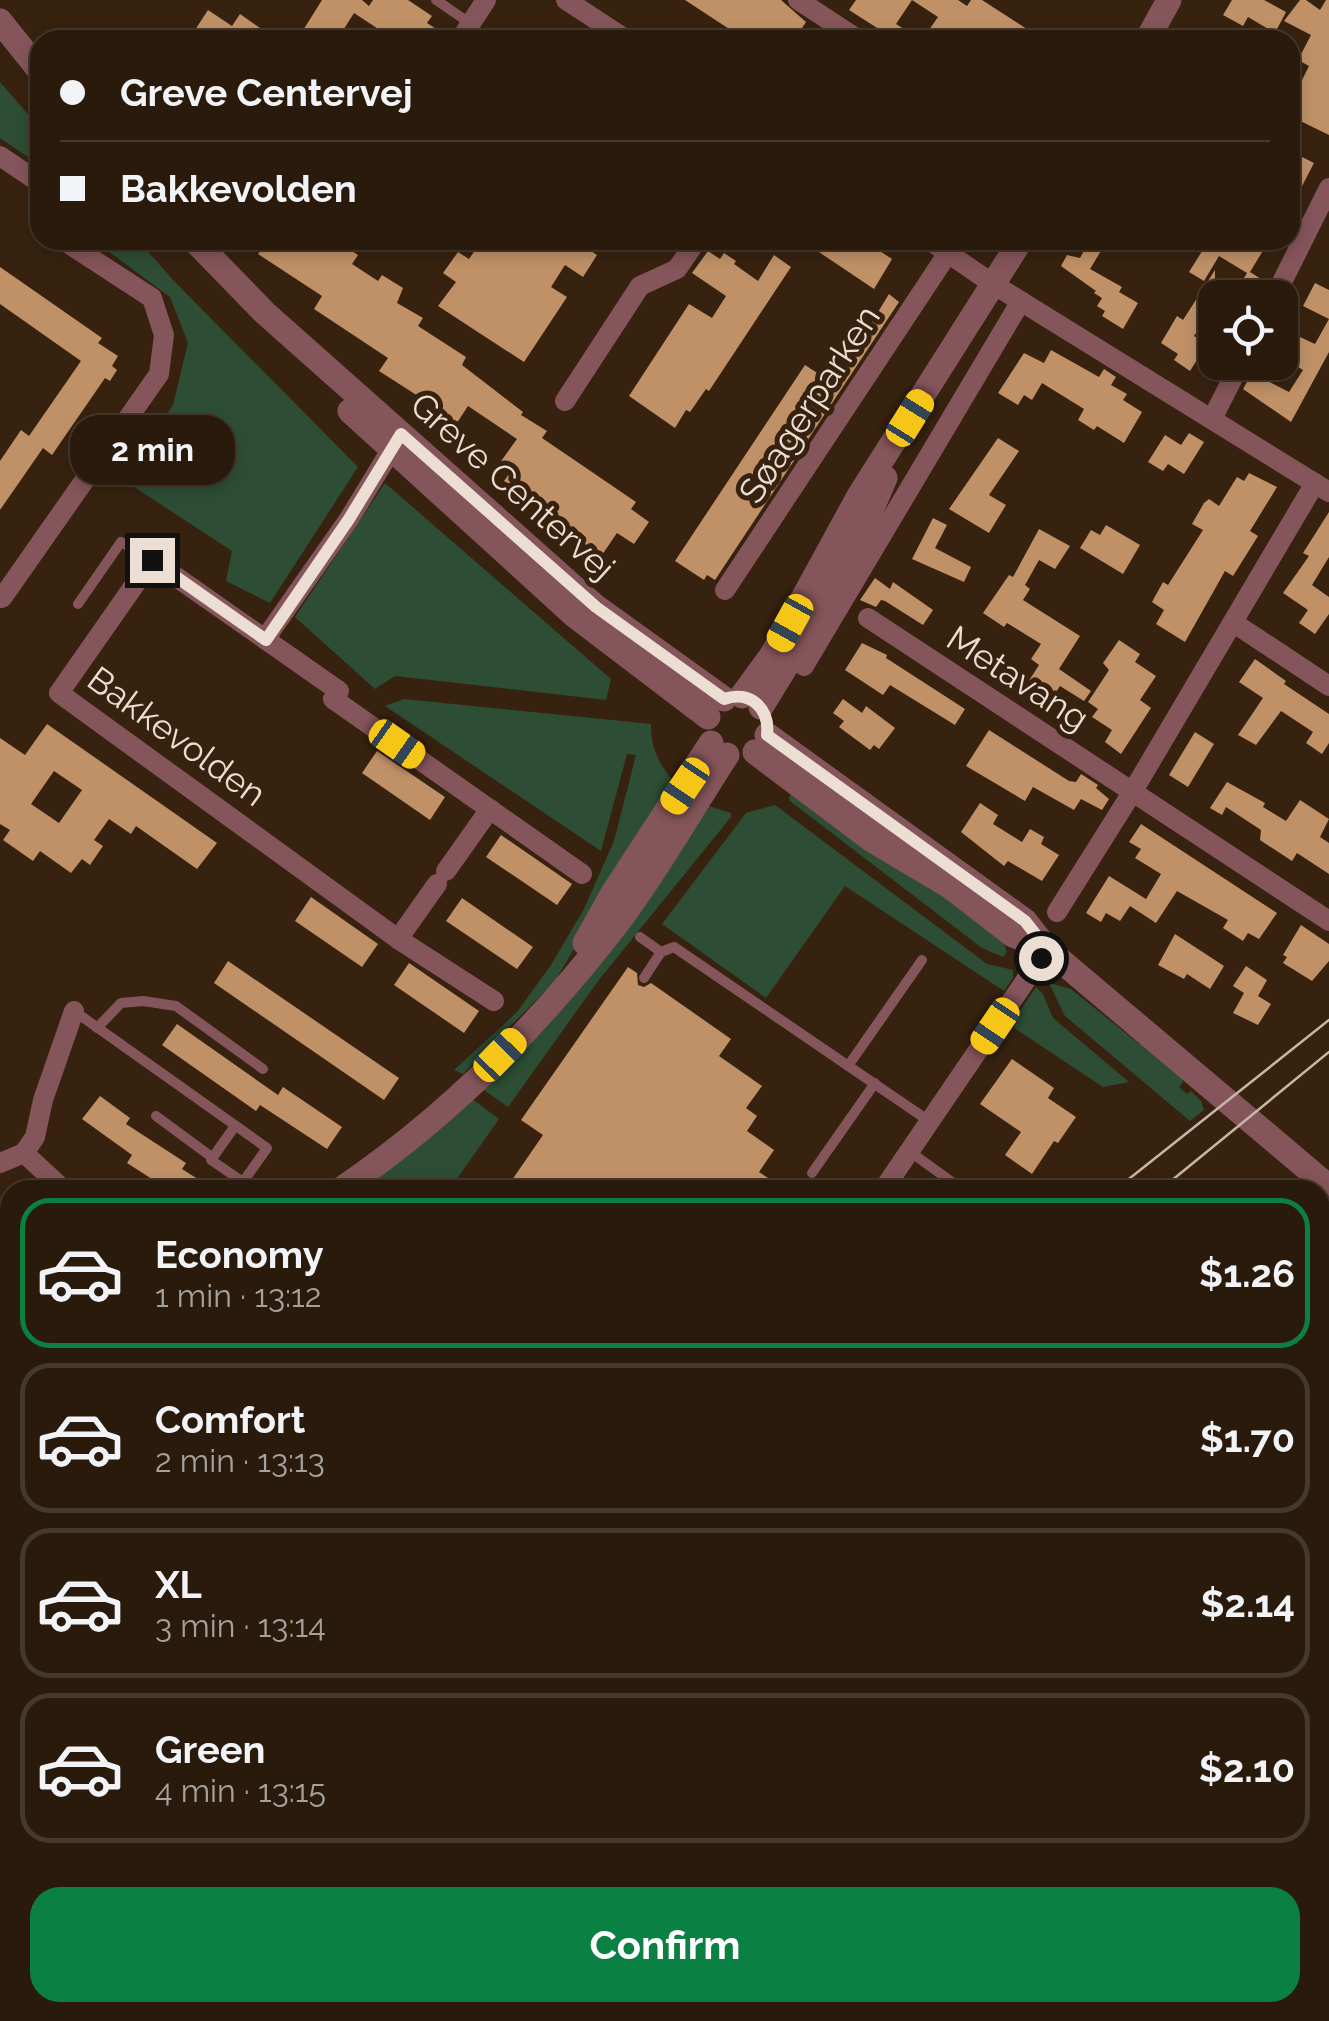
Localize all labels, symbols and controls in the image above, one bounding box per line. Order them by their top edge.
text: Greve Centervej [120,70,413,115]
text: Bakkevolden [120,166,357,211]
map controls [1198,280,1298,380]
button: locate [1198,280,1298,380]
street label: Søagerparken [730,298,888,510]
street label: Greve Centervej [403,384,623,588]
car [881,385,939,451]
callout: 2 min [70,415,234,485]
text: 2 min [111,431,194,468]
route end [130,538,175,583]
car [762,589,818,657]
street label: Metavang [940,617,1096,739]
street label: Bakkevolden [80,658,274,814]
car [364,715,430,773]
car [656,753,714,819]
route start [1019,936,1064,981]
car [966,993,1024,1059]
car [468,1023,532,1087]
icon: car [35,1228,125,1318]
text: Economy [155,1232,324,1277]
text: $1.26 [1199,1251,1295,1296]
text: 1 min · 13:12 [155,1277,321,1314]
icon: car [35,1393,125,1483]
text: Comfort [155,1397,305,1442]
text: $1.70 [1200,1416,1295,1461]
text: 2 min · 13:13 [155,1442,325,1479]
icon: car [35,1558,125,1648]
text: XL [155,1562,202,1607]
text: $2.14 [1200,1581,1295,1626]
text: 3 min · 13:14 [155,1607,326,1644]
icon: car [35,1723,125,1813]
text: Green [155,1727,265,1772]
text: $2.10 [1199,1746,1295,1791]
text: 4 min · 13:15 [155,1772,326,1809]
button: Confirm [30,1887,1300,2002]

